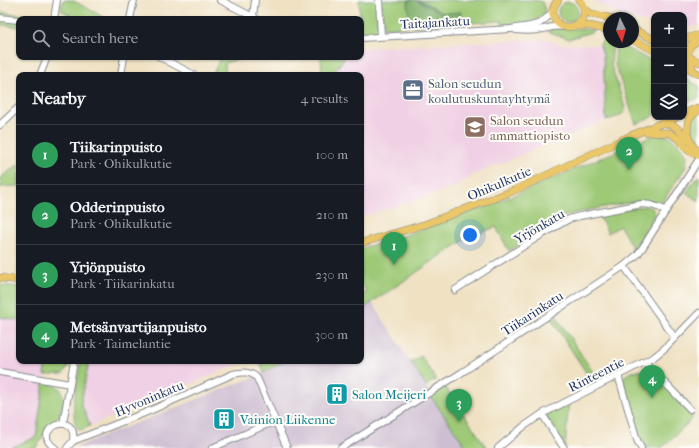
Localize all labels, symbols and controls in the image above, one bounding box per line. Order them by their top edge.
north arrow [603,12,639,48]
map controls [651,12,687,120]
button: + [651,12,687,48]
street label: Taitajankatu [400,13,471,32]
search box [16,16,364,60]
icon: search [30,27,52,49]
text: Search here [62,29,138,47]
button: − [651,48,687,84]
place label: Salon seudun koulutuskuntayhtymä [428,76,551,106]
office icon: Salon seudun koulutuskuntayhtymä [400,77,426,103]
button: layers [651,84,687,120]
text: Nearby [32,88,86,108]
text: 4 results [301,91,348,106]
place label: Salon seudun ammattiopisto [490,113,571,143]
school or university icon: Salon seudun ammattiopisto [462,114,488,140]
pin: 2 [616,137,642,170]
text: Tiikarinpuisto [70,138,162,156]
text: 1 [43,147,47,162]
text: 100 m [315,147,348,162]
text: Park · Ohikulkutie [70,156,172,171]
street label: Ohikulkutie [465,163,534,204]
text: Odderinpuisto [70,198,165,216]
street label: Yrjönkatu [511,206,568,247]
text: 2 [42,207,48,222]
text: 210 m [316,207,348,222]
text: Park · Ohikulkutie [70,216,172,231]
your location [460,225,480,245]
pin: 1 [381,232,407,265]
text: Yrjönpuisto [70,258,145,276]
text: 3 [42,267,48,282]
text: 230 m [315,267,348,282]
text: Park · Tiikarinkatu [70,276,175,291]
street label: Tiikarinkatu [499,288,566,339]
text: Metsänvartijanpuisto [70,318,207,336]
text: 4 [41,327,49,342]
text: 300 m [315,327,348,342]
text: Park · Taimelantie [70,336,171,351]
street label: Rinteentie [566,354,627,395]
pin: 4 [639,365,665,398]
street label: Hyvoninkatu [113,377,186,420]
building icon: Salon Meijeri [324,381,350,407]
place label: Salon Meijeri [352,387,426,402]
pin: 3 [446,389,472,422]
building icon: Vainion Liikenne [211,406,237,432]
place label: Vainion Liikenne [239,412,336,427]

